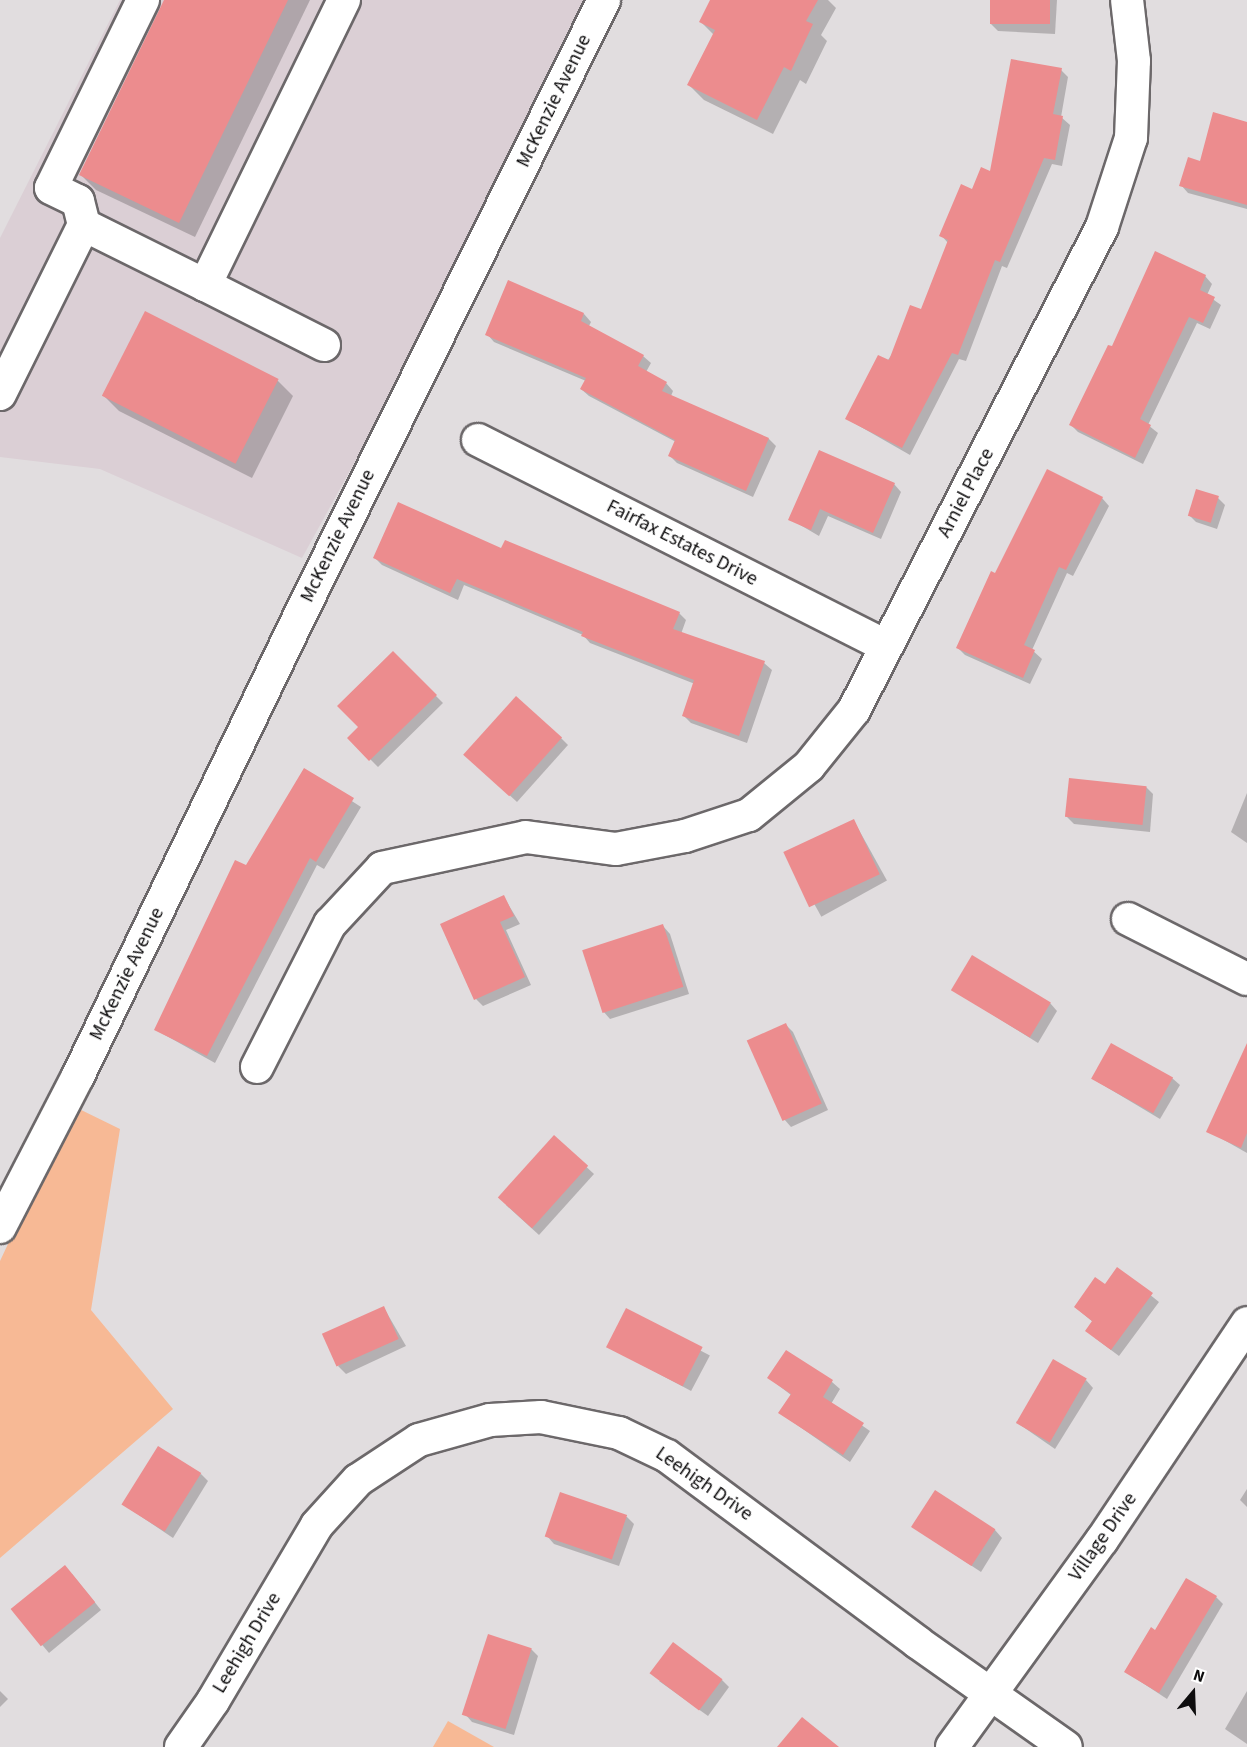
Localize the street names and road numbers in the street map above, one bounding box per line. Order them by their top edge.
street label: McKenzie Avenue [511,31,597,171]
street label: Arniel Place [932,444,1000,542]
street label: McKenzie Avenue [295,466,381,606]
street label: Fairfax Estates Drive [602,495,762,591]
street label: McKenzie Avenue [84,904,170,1044]
street label: Leehigh Drive [651,1442,757,1526]
street label: Village Drive [1064,1488,1142,1586]
street label: Leehigh Drive [208,1588,286,1698]

